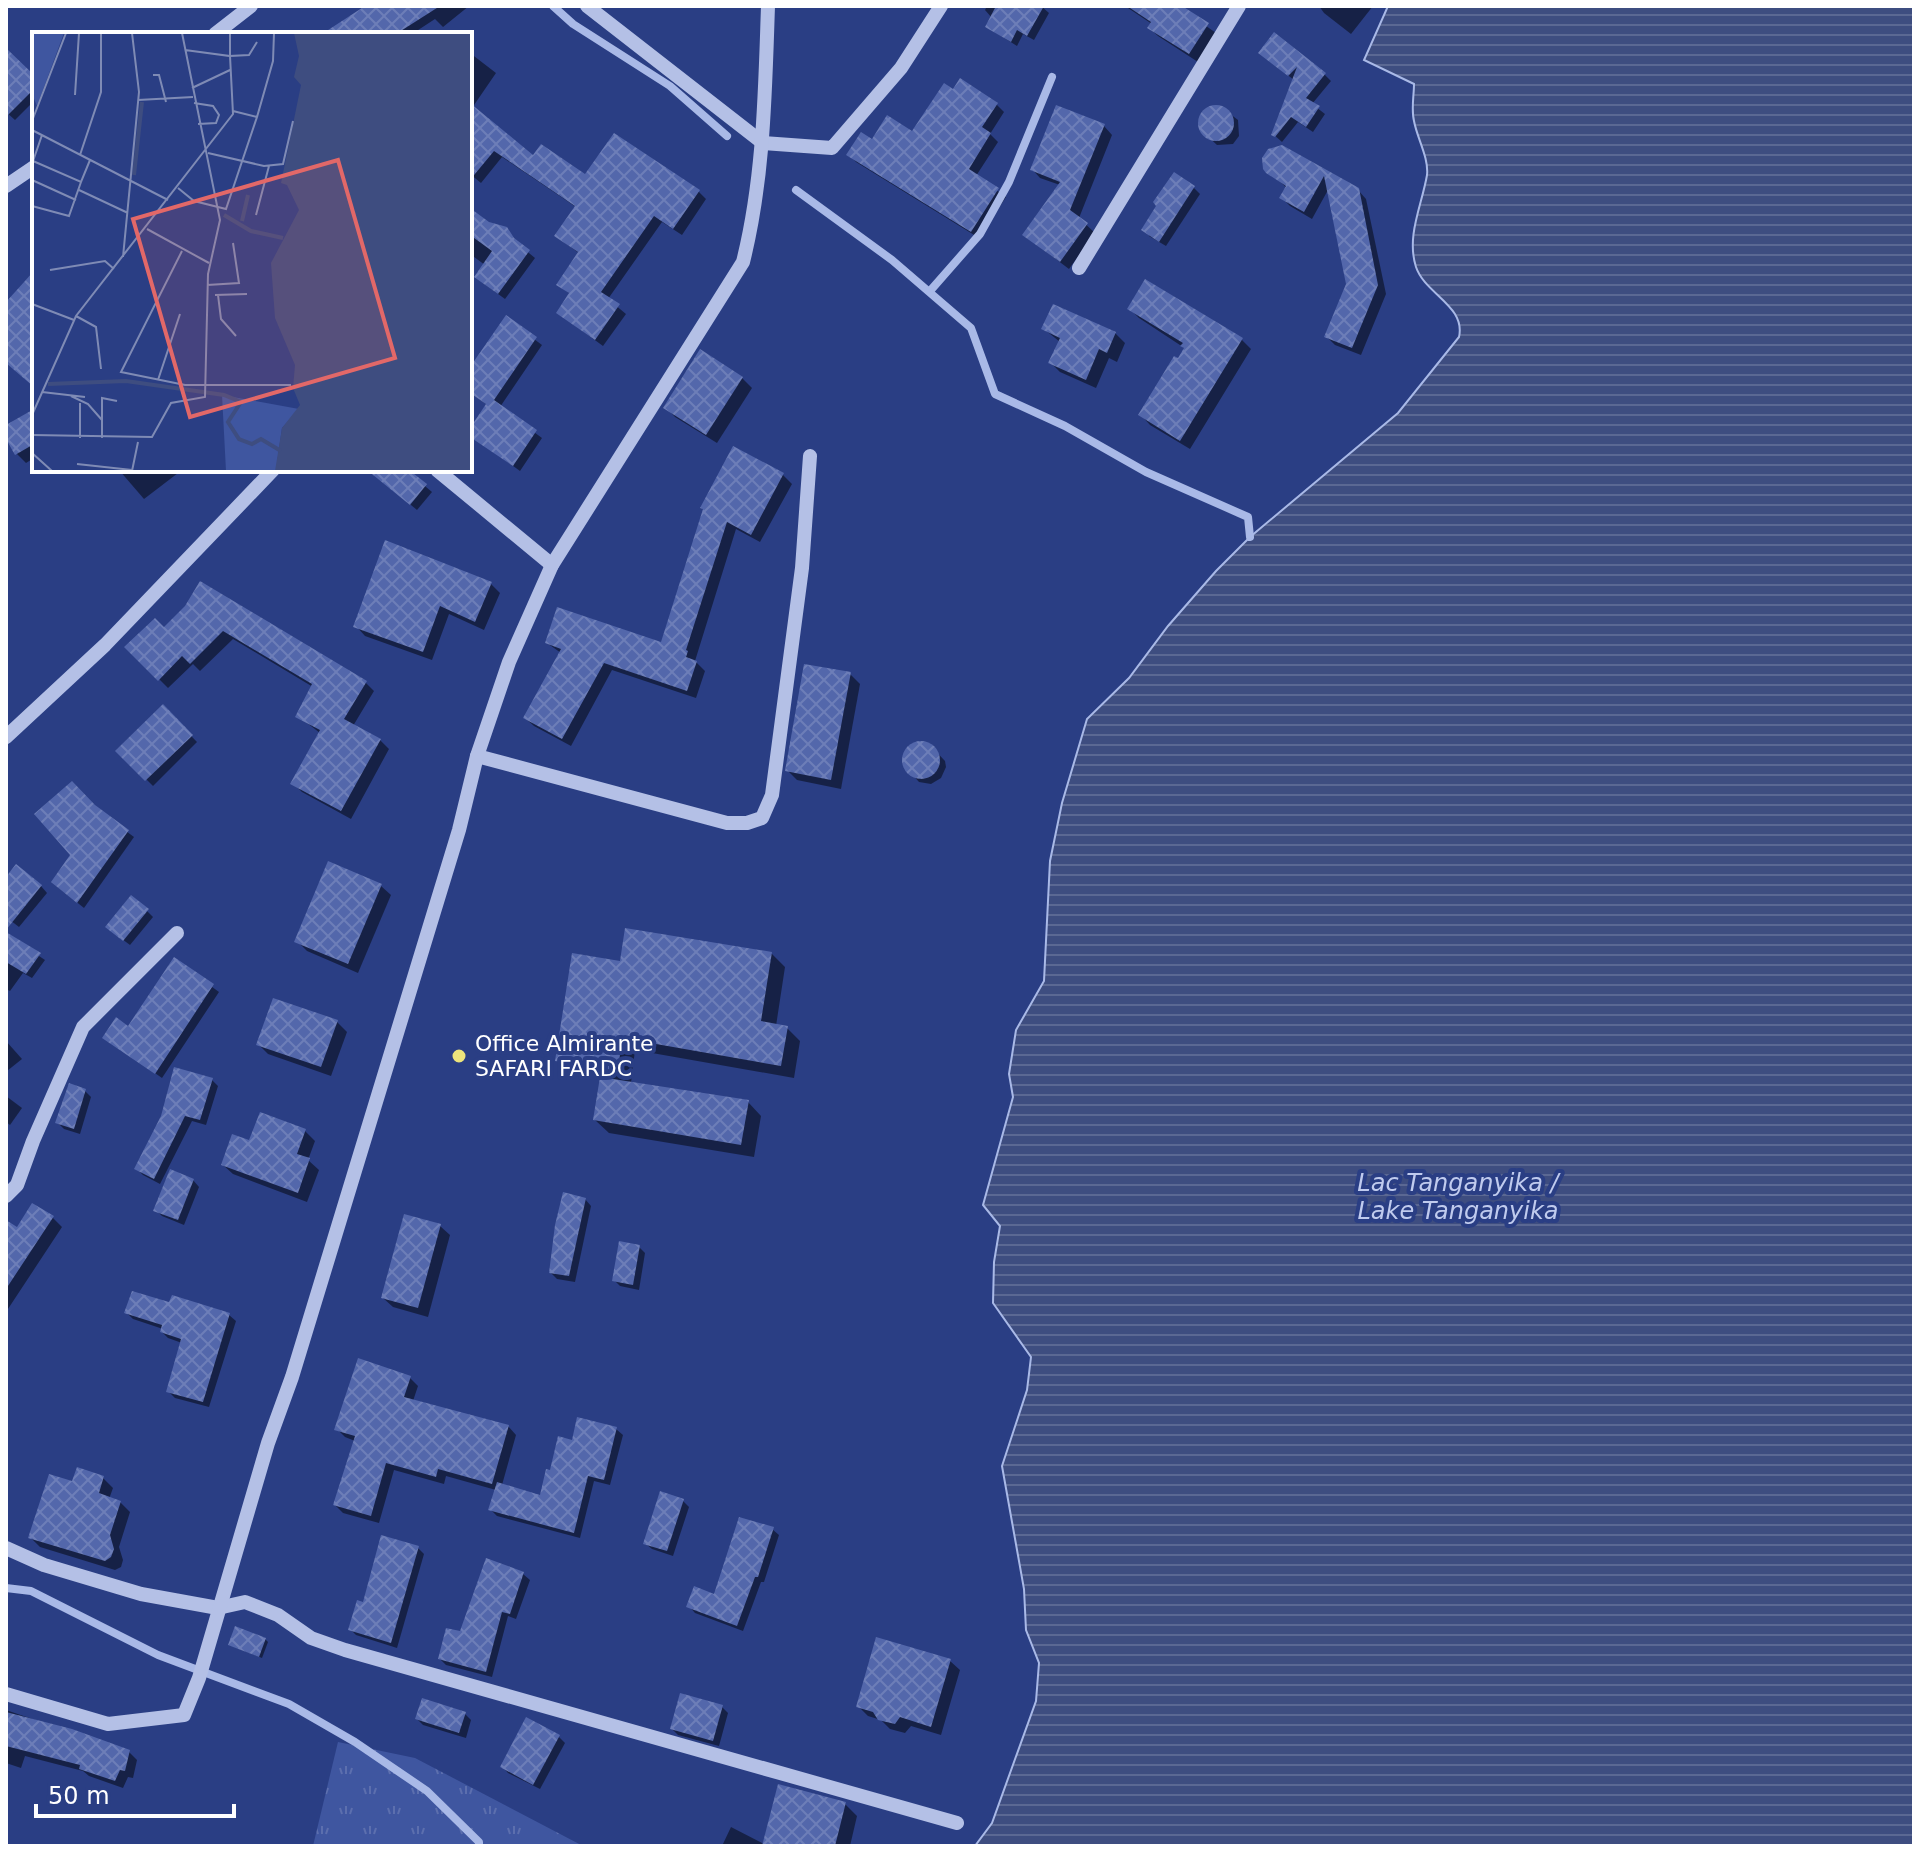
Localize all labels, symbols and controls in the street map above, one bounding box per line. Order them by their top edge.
inset map [32,32,472,472]
place label: Office Almirante SAFARI FARDC [475,1031,654,1081]
marker: Office Almirante SAFARI FARDC [450,1047,468,1065]
water label: Lac Tanganyika / Lake Tanganyika [1357,1169,1562,1225]
scale bar [36,1768,234,1818]
text: 50 m [48,1782,110,1810]

